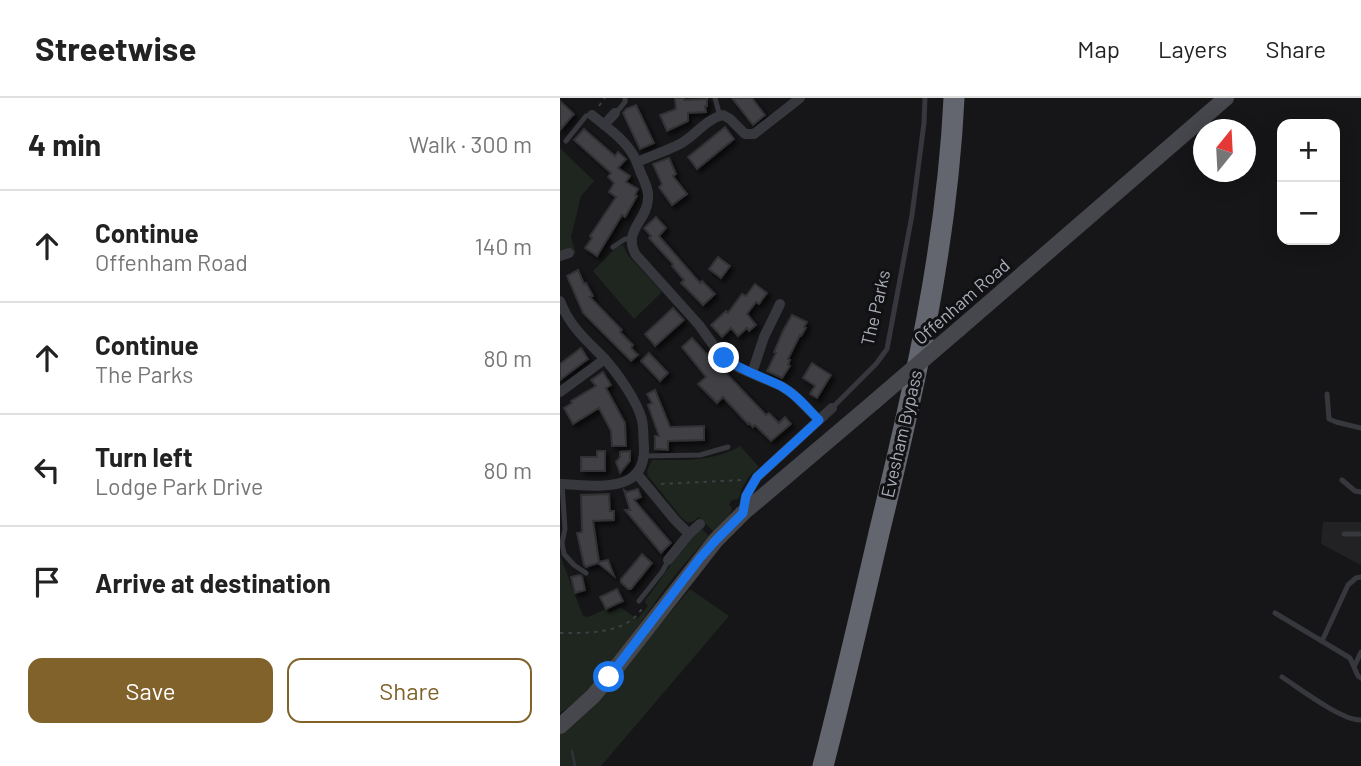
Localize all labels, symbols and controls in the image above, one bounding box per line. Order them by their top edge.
text: Streetwise [35,28,196,68]
text: Map [1077,34,1120,63]
text: Layers [1158,34,1227,63]
text: Share [1265,34,1326,63]
north arrow [1193,119,1256,182]
map controls [1277,119,1340,245]
button: + [1277,119,1340,182]
text: 4 min [28,126,101,162]
text: Walk · 300 m [409,130,532,158]
button: − [1277,182,1340,245]
text: Continue [95,217,199,248]
icon: ahead [28,227,66,265]
text: 140 m [475,232,532,260]
text: Offenham Road [95,248,248,276]
street label: Offenham Road [909,254,1014,349]
street label: The Parks [856,268,894,348]
text: Continue [95,329,199,360]
icon: ahead [28,339,66,377]
route end [708,342,739,373]
text: 80 m [483,344,532,372]
text: The Parks [95,360,193,388]
street label: Evesham Bypass [876,368,926,500]
text: Turn left [95,441,193,472]
icon: left [28,451,66,489]
text: 80 m [483,456,532,484]
text: Lodge Park Drive [95,472,263,500]
icon: arrive [28,563,66,601]
text: Arrive at destination [95,567,331,598]
button: Save [28,658,273,723]
button: Share [287,658,532,723]
route start [593,661,624,692]

